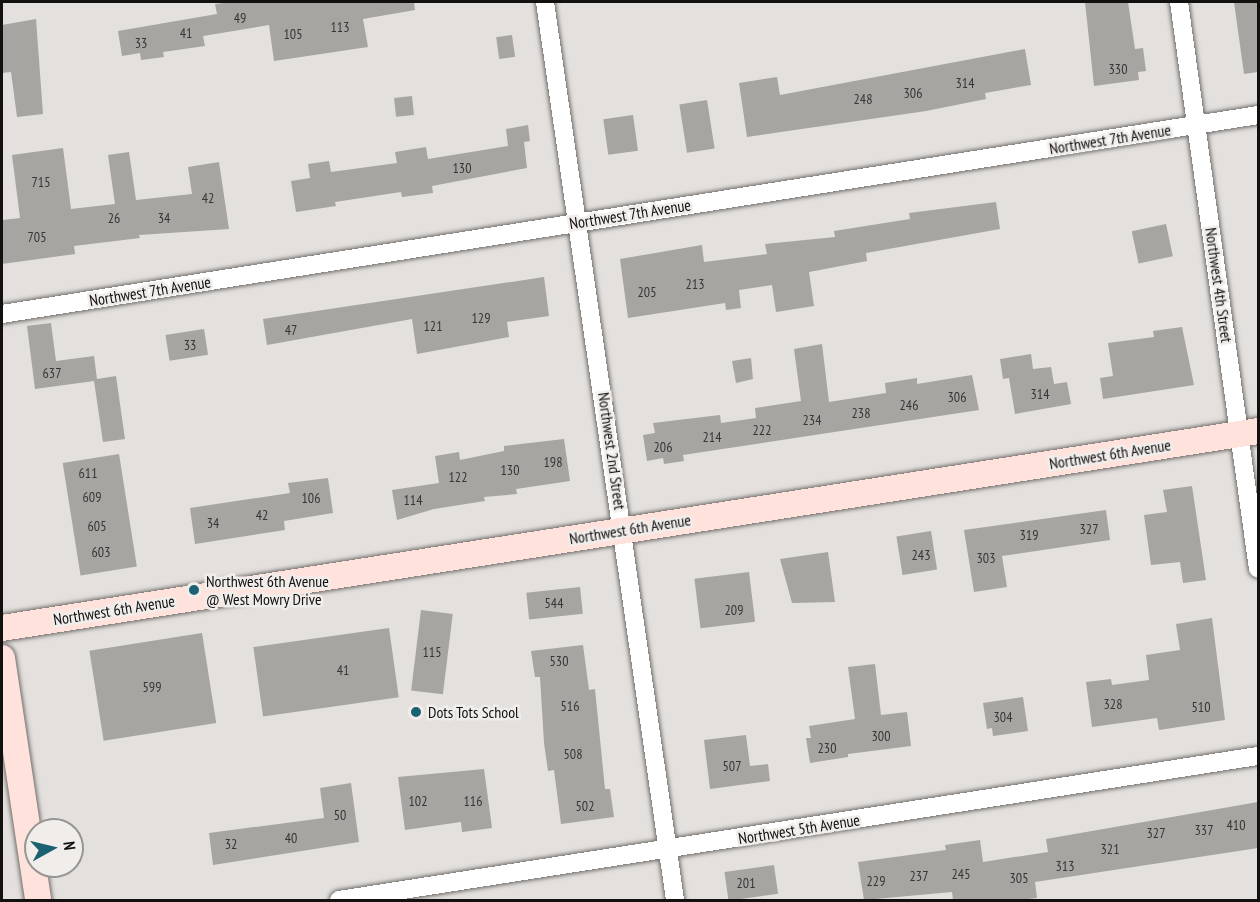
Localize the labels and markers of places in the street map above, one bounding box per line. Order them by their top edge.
place label: Northwest 6th Avenue @ West Mowry Drive [206,571,329,609]
marker: Northwest 6th Avenue @ West Mowry Drive [187,583,201,597]
place label: Dots Tots School [428,702,519,722]
marker: Dots Tots School [409,705,423,719]

